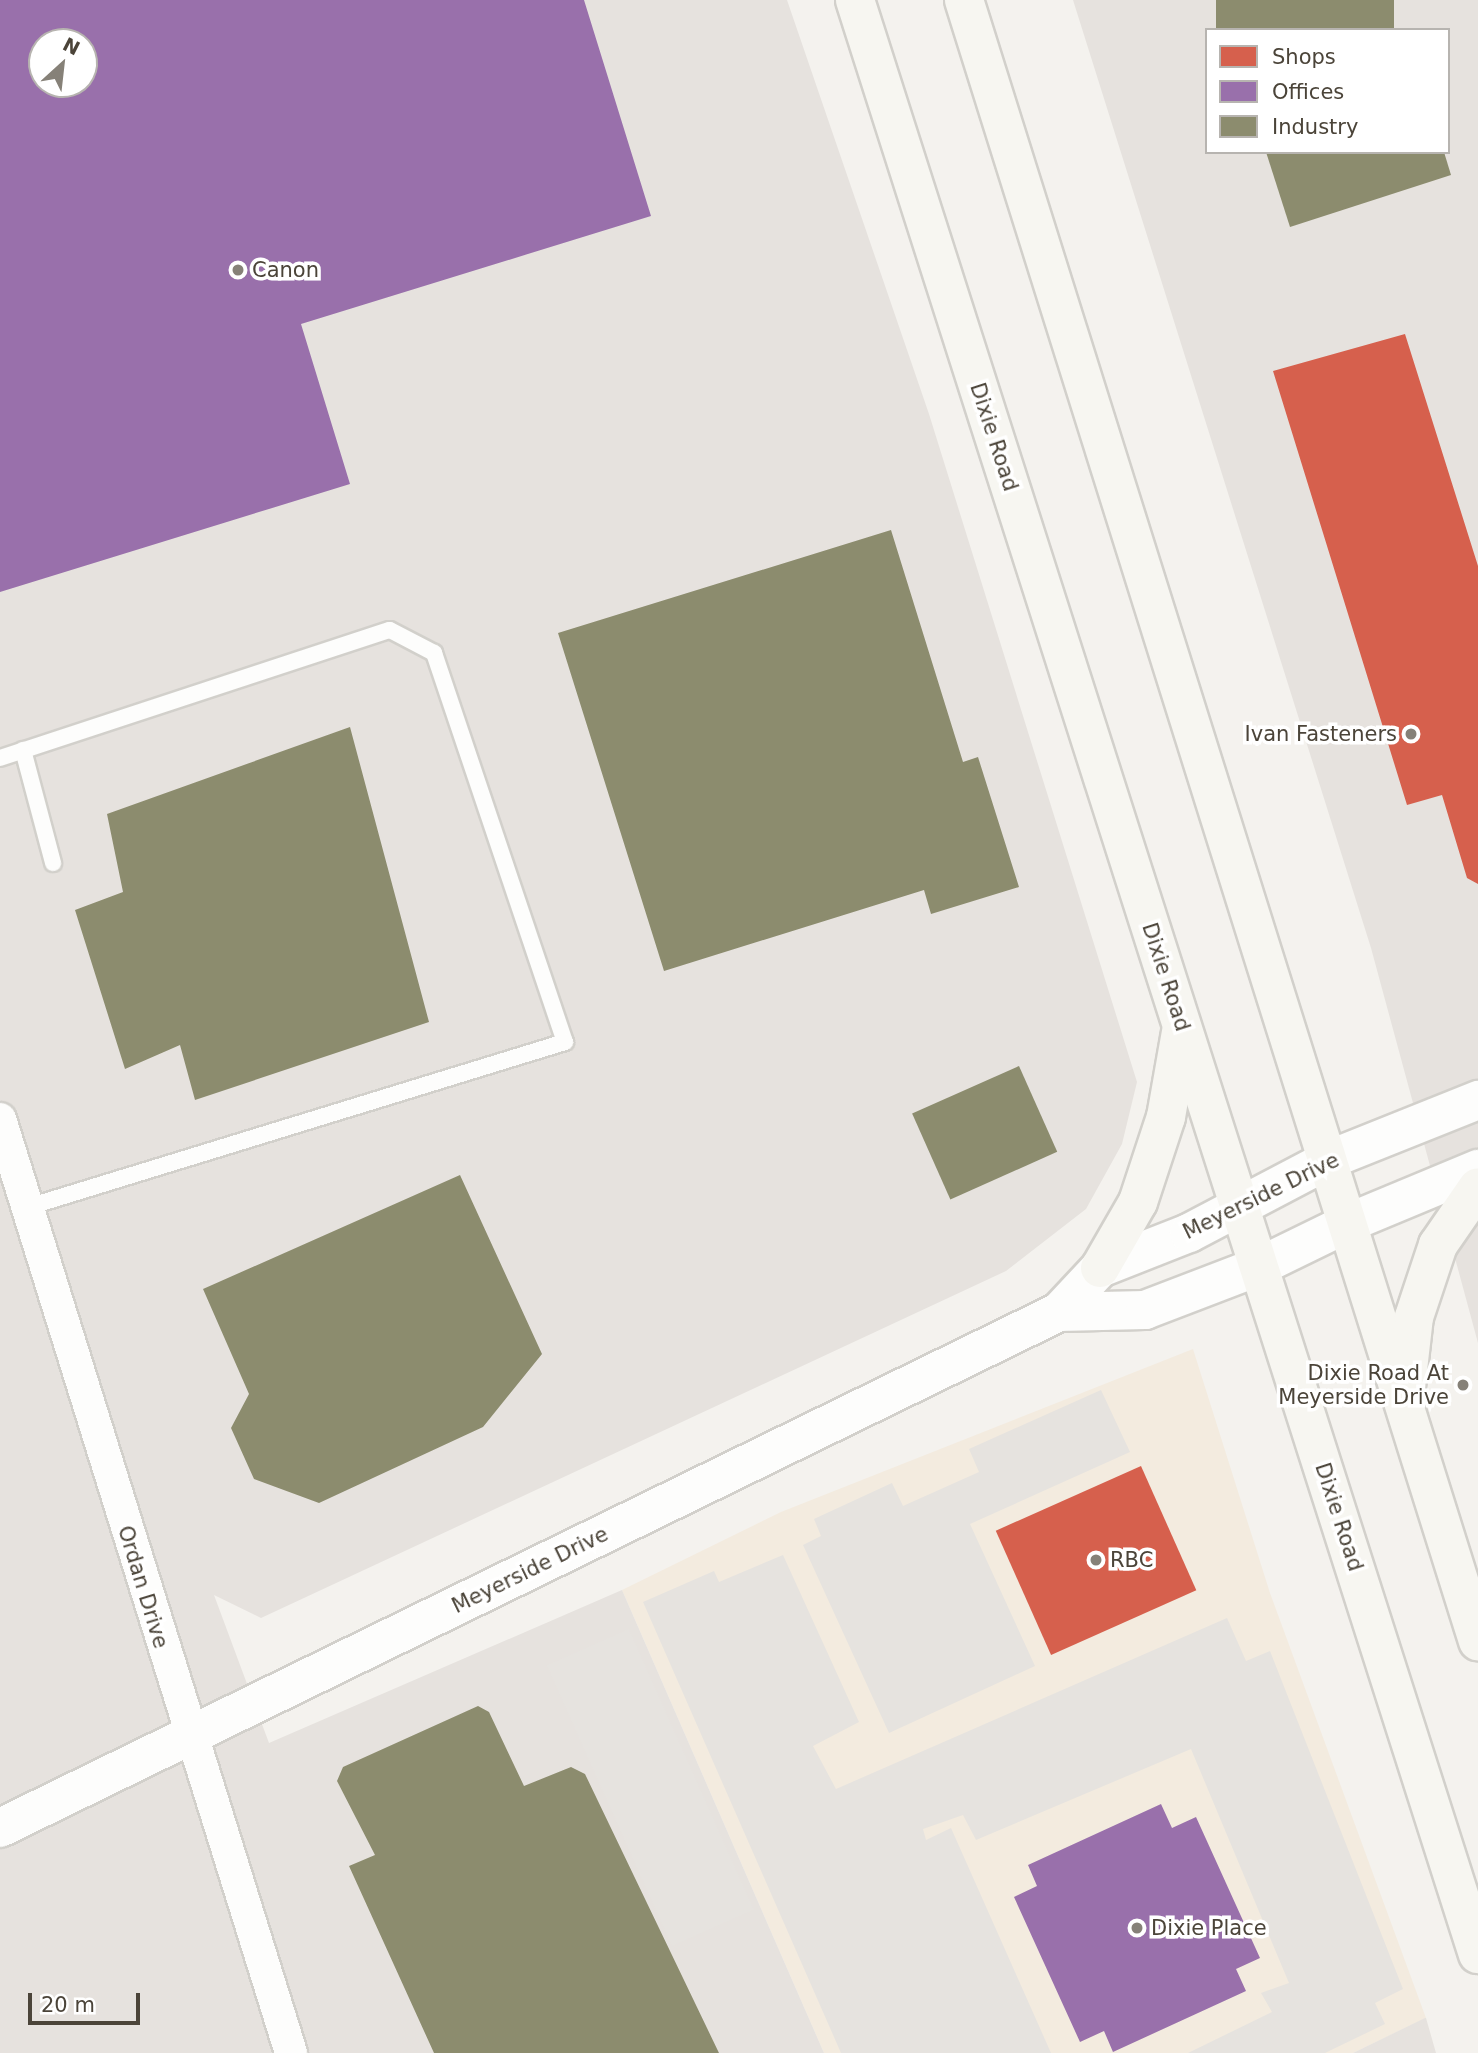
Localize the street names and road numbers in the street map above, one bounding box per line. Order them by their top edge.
street label: Dixie Road [965,380,1023,494]
street label: Dixie Road [1137,920,1195,1034]
street label: Meyerside Drive [1179,1147,1343,1245]
street label: Dixie Road [1310,1460,1368,1574]
street label: Meyerside Drive [448,1521,612,1619]
street label: Ordan Drive [112,1523,174,1651]

